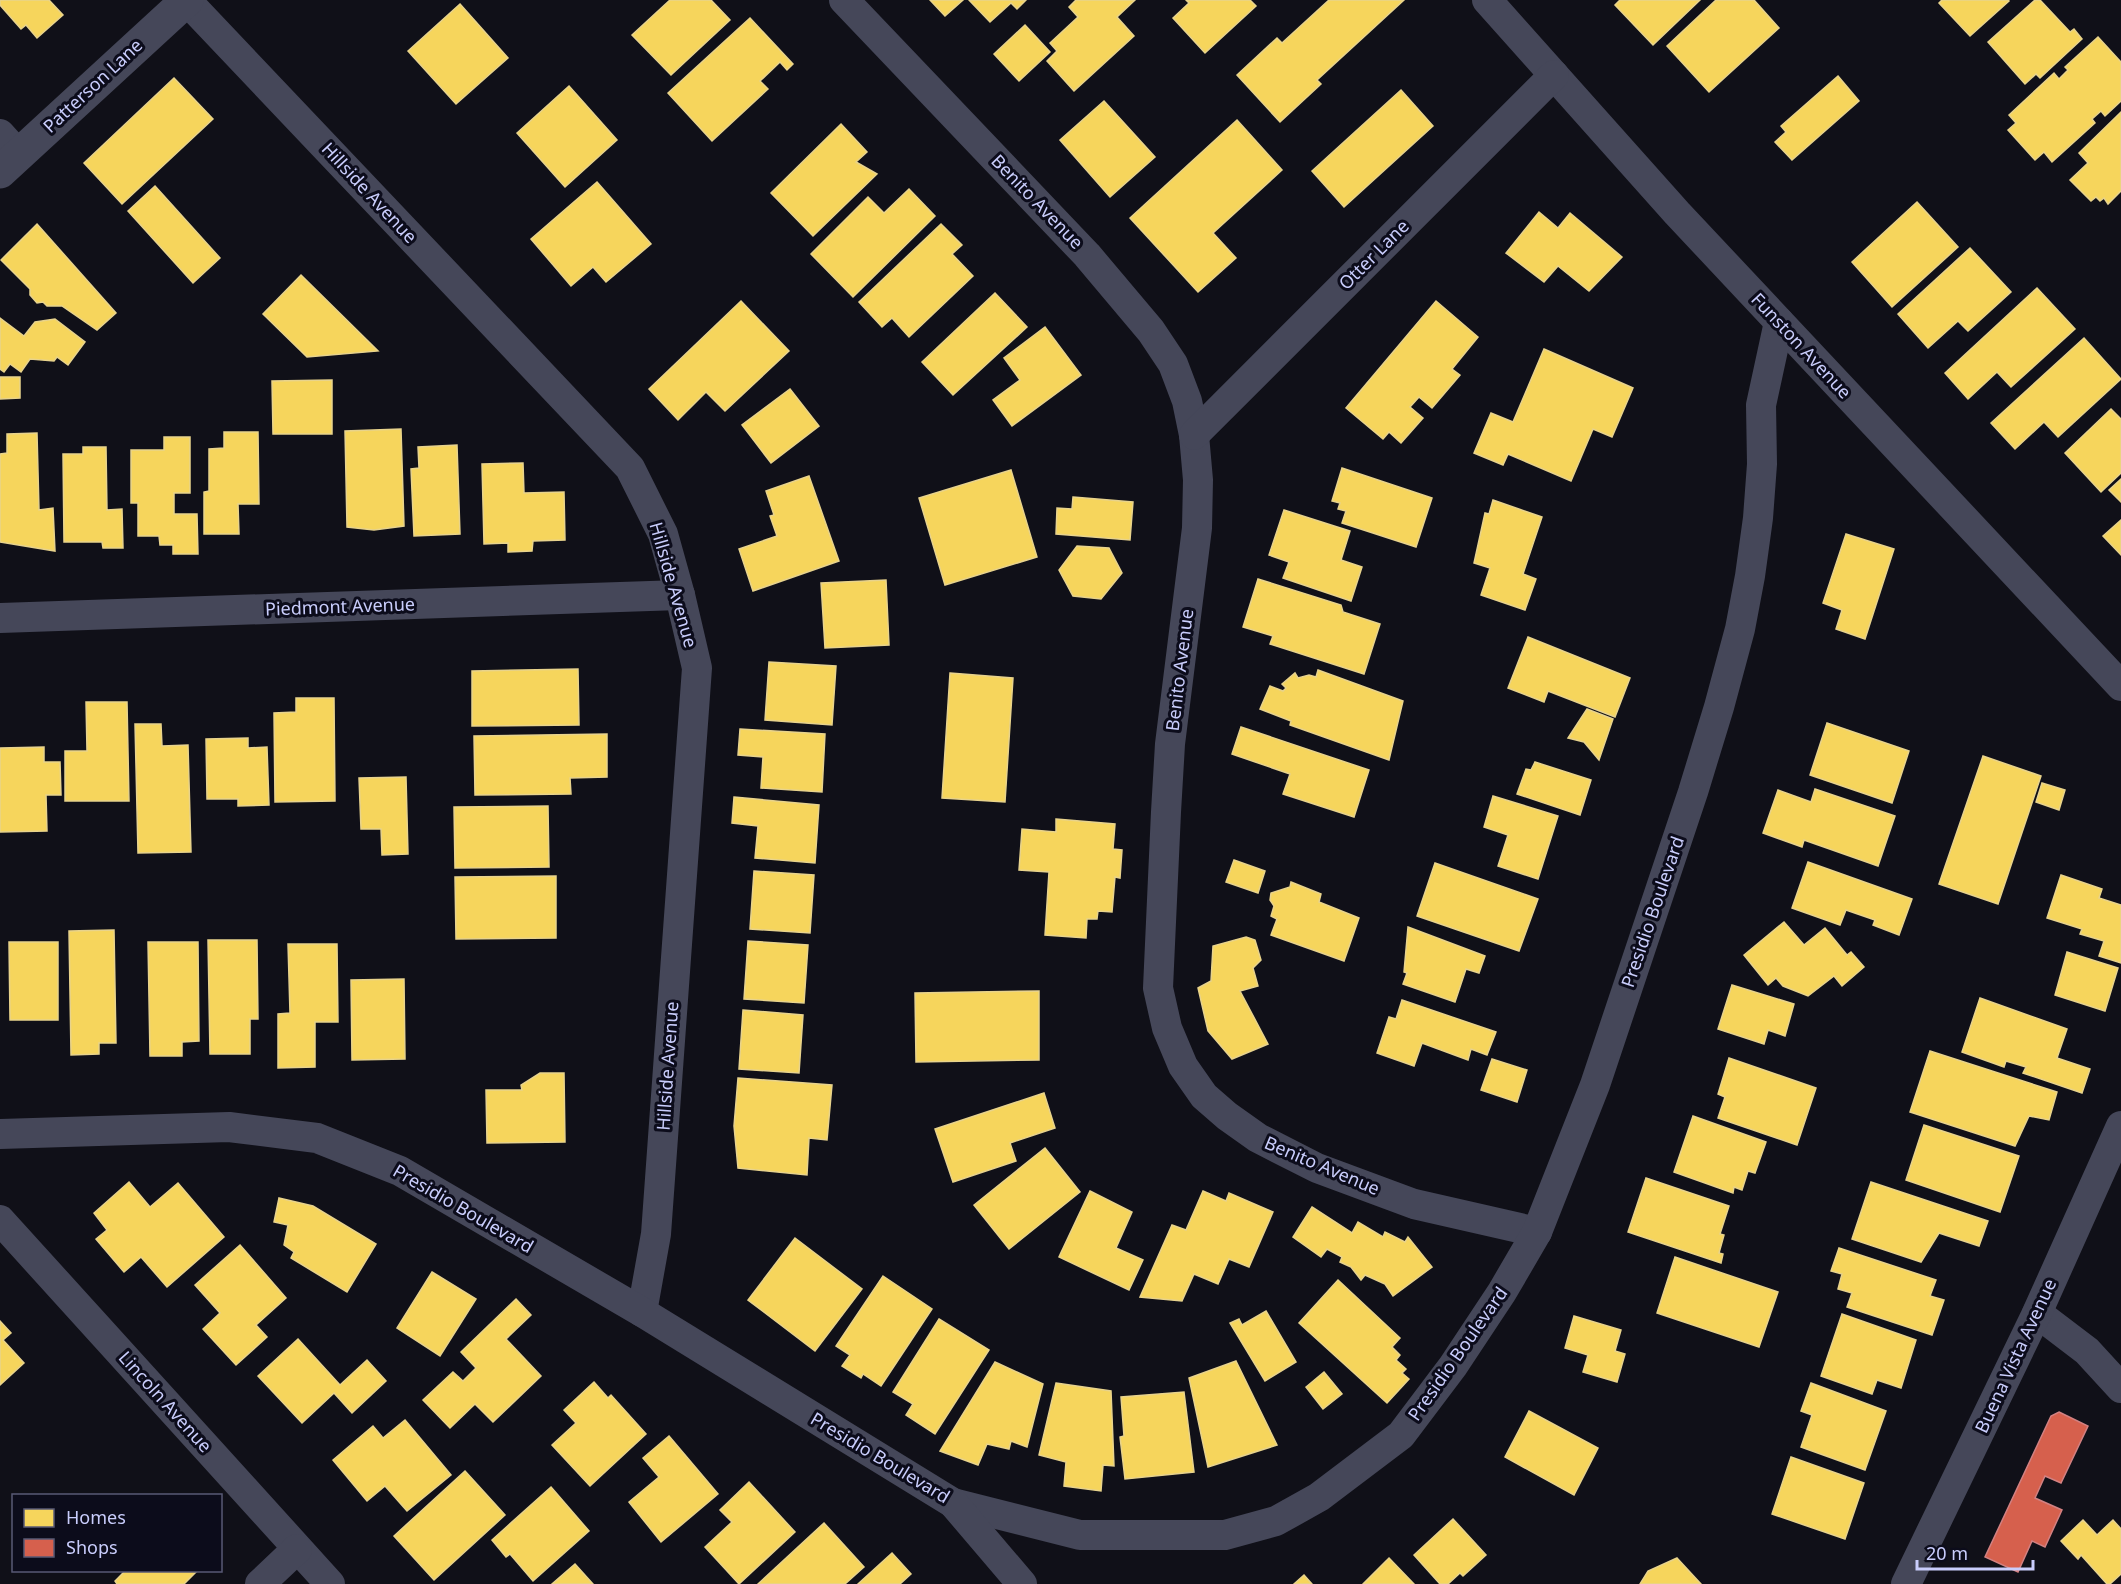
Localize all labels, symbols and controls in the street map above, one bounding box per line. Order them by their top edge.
street label: Patterson Lane [37,33,147,138]
street label: Hillside Avenue [317,137,423,248]
street label: Benito Avenue [986,149,1089,254]
street label: Otter Lane [1333,214,1414,295]
street label: Funston Avenue [1746,287,1857,403]
street label: Hillside Avenue [645,519,703,650]
street label: Piedmont Avenue [265,591,415,621]
street label: Benito Avenue [1160,607,1198,732]
street label: Presidio Boulevard [1615,833,1689,990]
street label: Hillside Avenue [651,1000,683,1131]
street label: Benito Avenue [1261,1130,1384,1200]
street label: Presidio Boulevard [389,1158,538,1258]
street label: Buena Vista Avenue [1969,1275,2061,1437]
street label: Presidio Boulevard [1402,1282,1512,1425]
street label: Lincoln Avenue [114,1346,218,1457]
street label: Presidio Boulevard [807,1406,954,1508]
legend [12,1494,222,1572]
text: Homes [66,1505,126,1529]
scale bar [1917,1533,2032,1571]
text: Shops [66,1535,118,1559]
text: 20 m [1926,1541,1968,1565]

